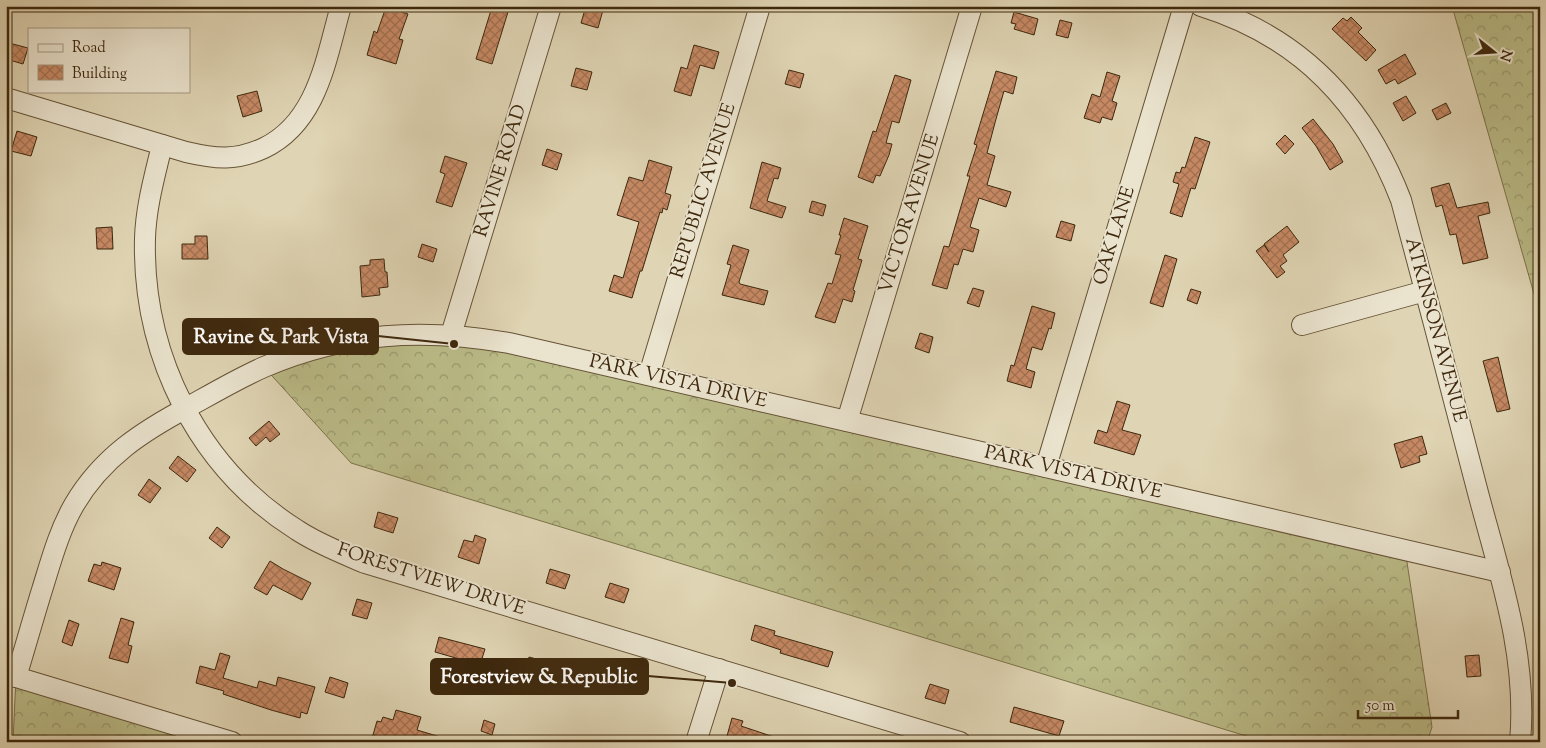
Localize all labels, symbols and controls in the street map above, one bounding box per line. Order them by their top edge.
legend [28,28,190,92]
north arrow [1468,28,1518,78]
text: Road [72,38,106,59]
text: N [1493,47,1516,63]
text: Building [72,64,127,85]
street label: REPUBLIC AVENUE [664,100,744,282]
street label: RAVINE ROAD [468,101,534,241]
street label: VICTOR AVENUE [873,130,947,297]
street label: OAK LANE [1087,183,1143,289]
street label: ATKINSON AVENUE [1397,235,1473,426]
callout: Ravine & Park Vista [183,319,378,354]
text: Ravine & Park Vista [194,324,369,353]
street label: PARK VISTA DRIVE [586,348,770,416]
street label: PARK VISTA DRIVE [981,439,1165,507]
street label: FORESTVIEW DRIVE [333,537,529,623]
callout: Forestview & Republic [431,659,648,694]
text: Forestview & Republic [440,664,638,693]
scale bar [1358,688,1458,720]
text: 50 m [1365,696,1395,717]

